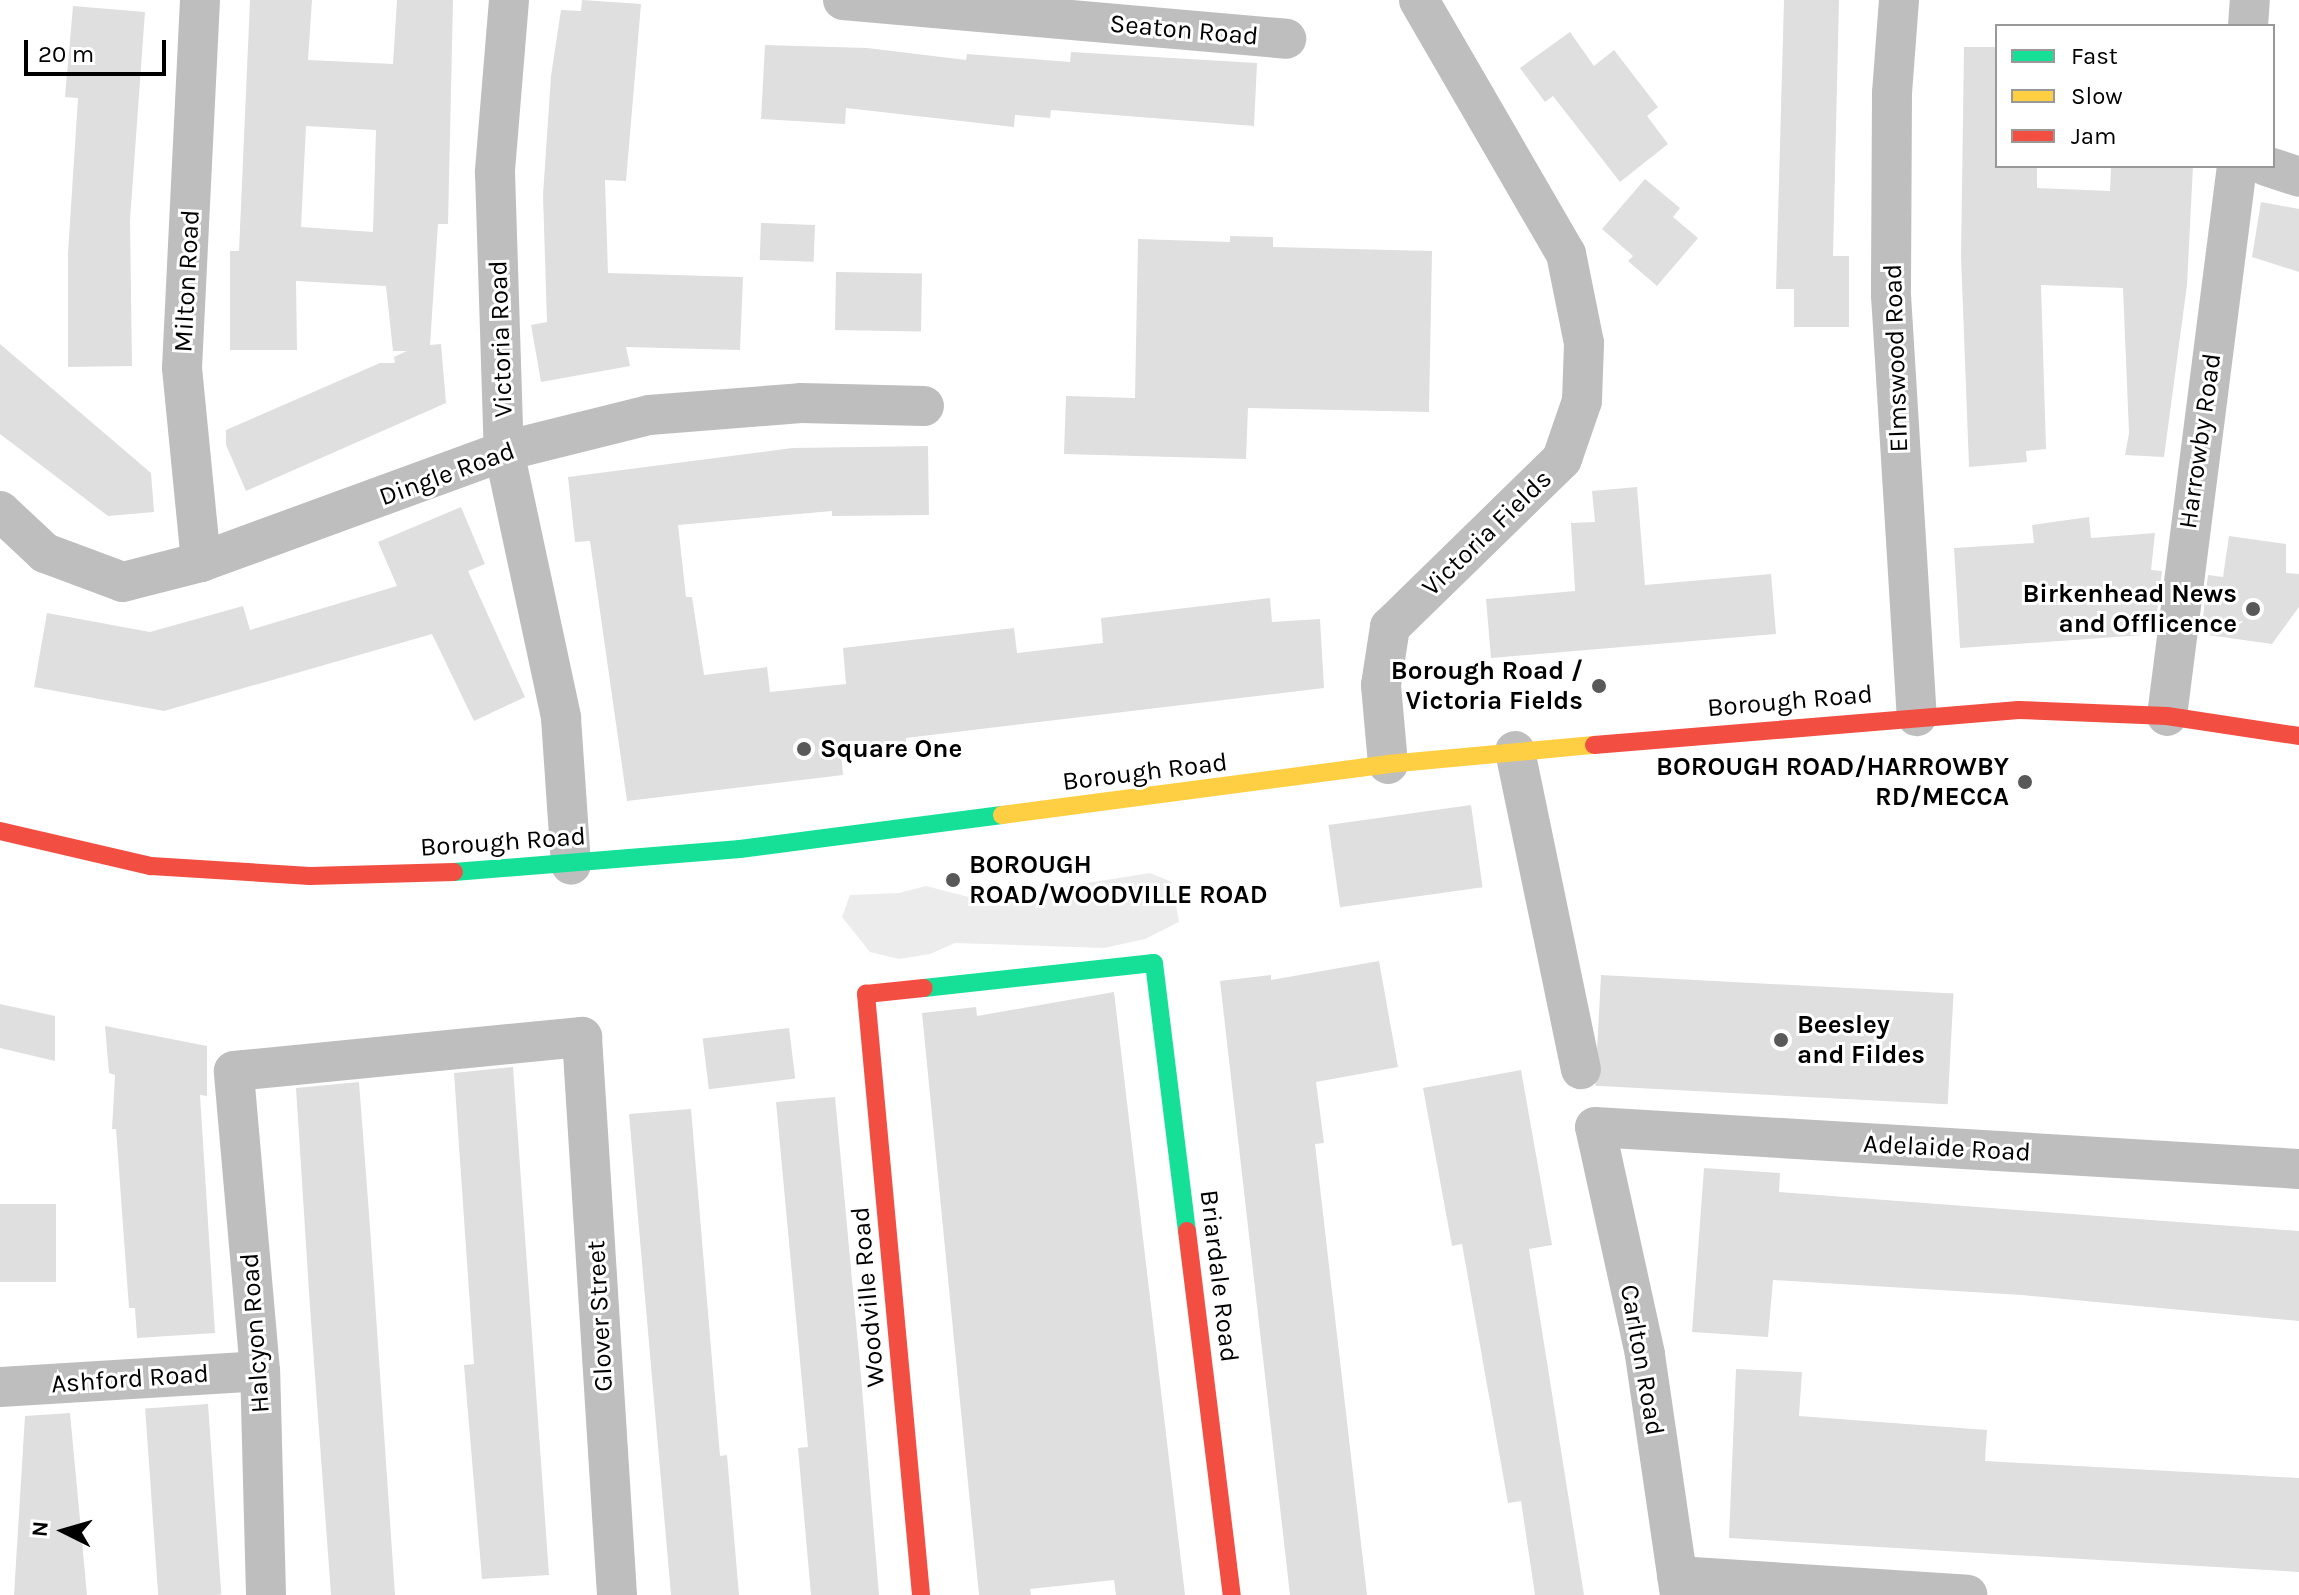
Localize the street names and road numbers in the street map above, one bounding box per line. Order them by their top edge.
street label: Seaton Road [1108,8,1260,52]
street label: Milton Road [168,209,206,353]
street label: Victoria Road [483,260,519,418]
street label: Elmswood Road [1877,263,1915,453]
street label: Harrowby Road [2172,351,2228,531]
street label: Dingle Road [375,435,519,513]
street label: Victoria Fields [1416,463,1558,603]
street label: Borough Road [1706,678,1874,724]
street label: Borough Road [1061,746,1229,798]
street label: Borough Road [419,821,587,863]
street label: Adelaide Road [1862,1128,2032,1168]
street label: Briardale Road [1193,1188,1245,1364]
street label: Woodville Road [845,1205,891,1389]
street label: Glover Street [580,1239,620,1393]
street label: Halcyon Road [234,1252,276,1414]
street label: Carlton Road [1613,1282,1671,1438]
street label: Ashford Road [50,1358,210,1400]

